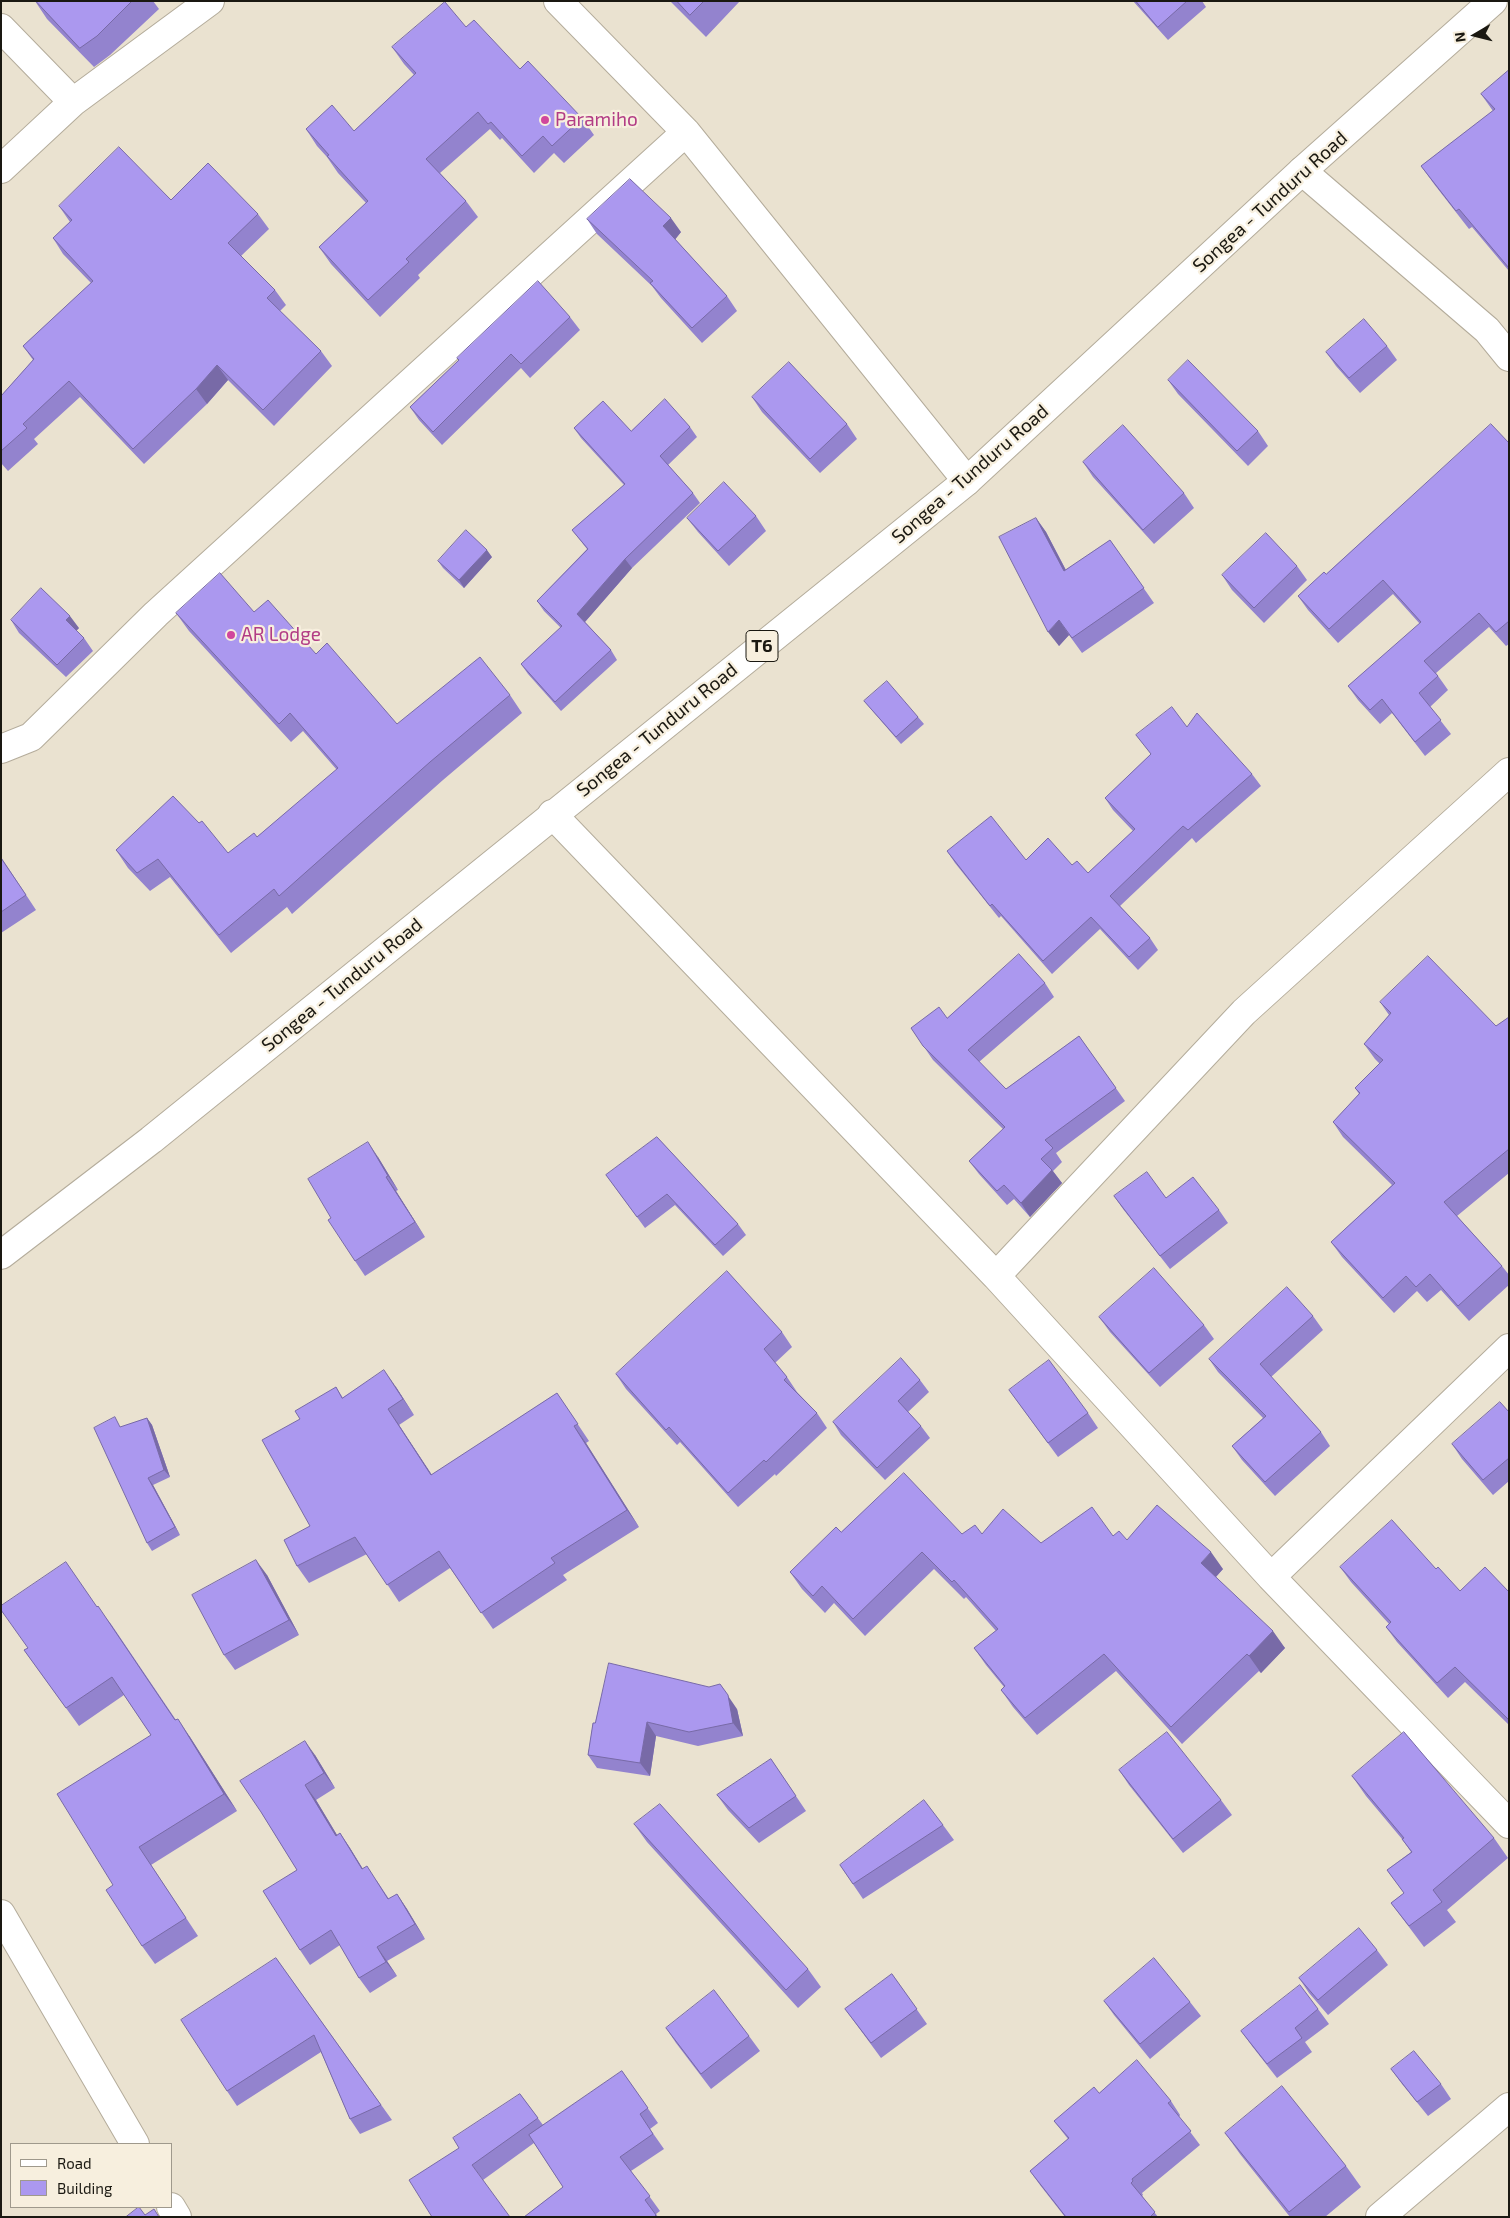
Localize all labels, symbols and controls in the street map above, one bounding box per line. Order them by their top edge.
north arrow [1450,10,1500,60]
text: N [1451,31,1469,43]
place label: Paramiho [555,109,638,131]
marker: Paramiho [539,114,551,126]
street label: Songea - Tunduru Road [1188,127,1352,277]
street label: Songea - Tunduru Road [887,400,1053,548]
place label: AR Lodge [241,624,321,646]
marker: AR Lodge [225,629,237,641]
road number: T6 [746,630,778,661]
street label: Songea - Tunduru Road [572,658,742,802]
street label: Songea - Tunduru Road [257,913,427,1057]
legend [10,2143,172,2208]
text: Road [57,2154,92,2172]
text: Building [57,2179,112,2197]

